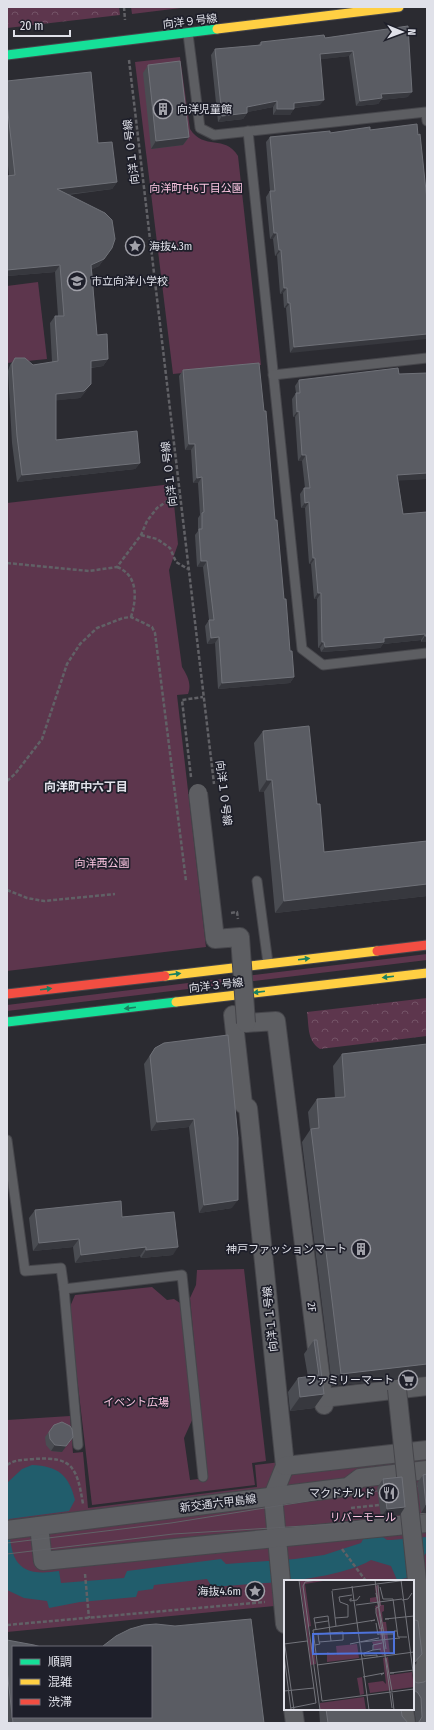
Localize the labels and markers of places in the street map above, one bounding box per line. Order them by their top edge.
building icon: 向洋児童館 [152,98,174,120]
place label: 向洋児童館 [177,103,232,116]
place icon: 海抜4.3m [124,235,146,257]
place label: 海抜4.3m [149,240,192,253]
school or university icon: 市立向洋小学校 [66,270,88,292]
place label: 市立向洋小学校 [91,275,168,288]
building icon: 神戸ファッションマート [350,1238,372,1260]
place label: 神戸ファッションマート [226,1243,347,1256]
supermarket icon: ファミリーマート [397,1369,419,1391]
place label: ファミリーマート [306,1374,394,1387]
restaurant icon: マクドナルド [378,1482,400,1504]
place label: マクドナルド [309,1487,375,1500]
place icon: 海抜4.6m [244,1580,266,1602]
place label: 海抜4.6m [198,1585,241,1598]

